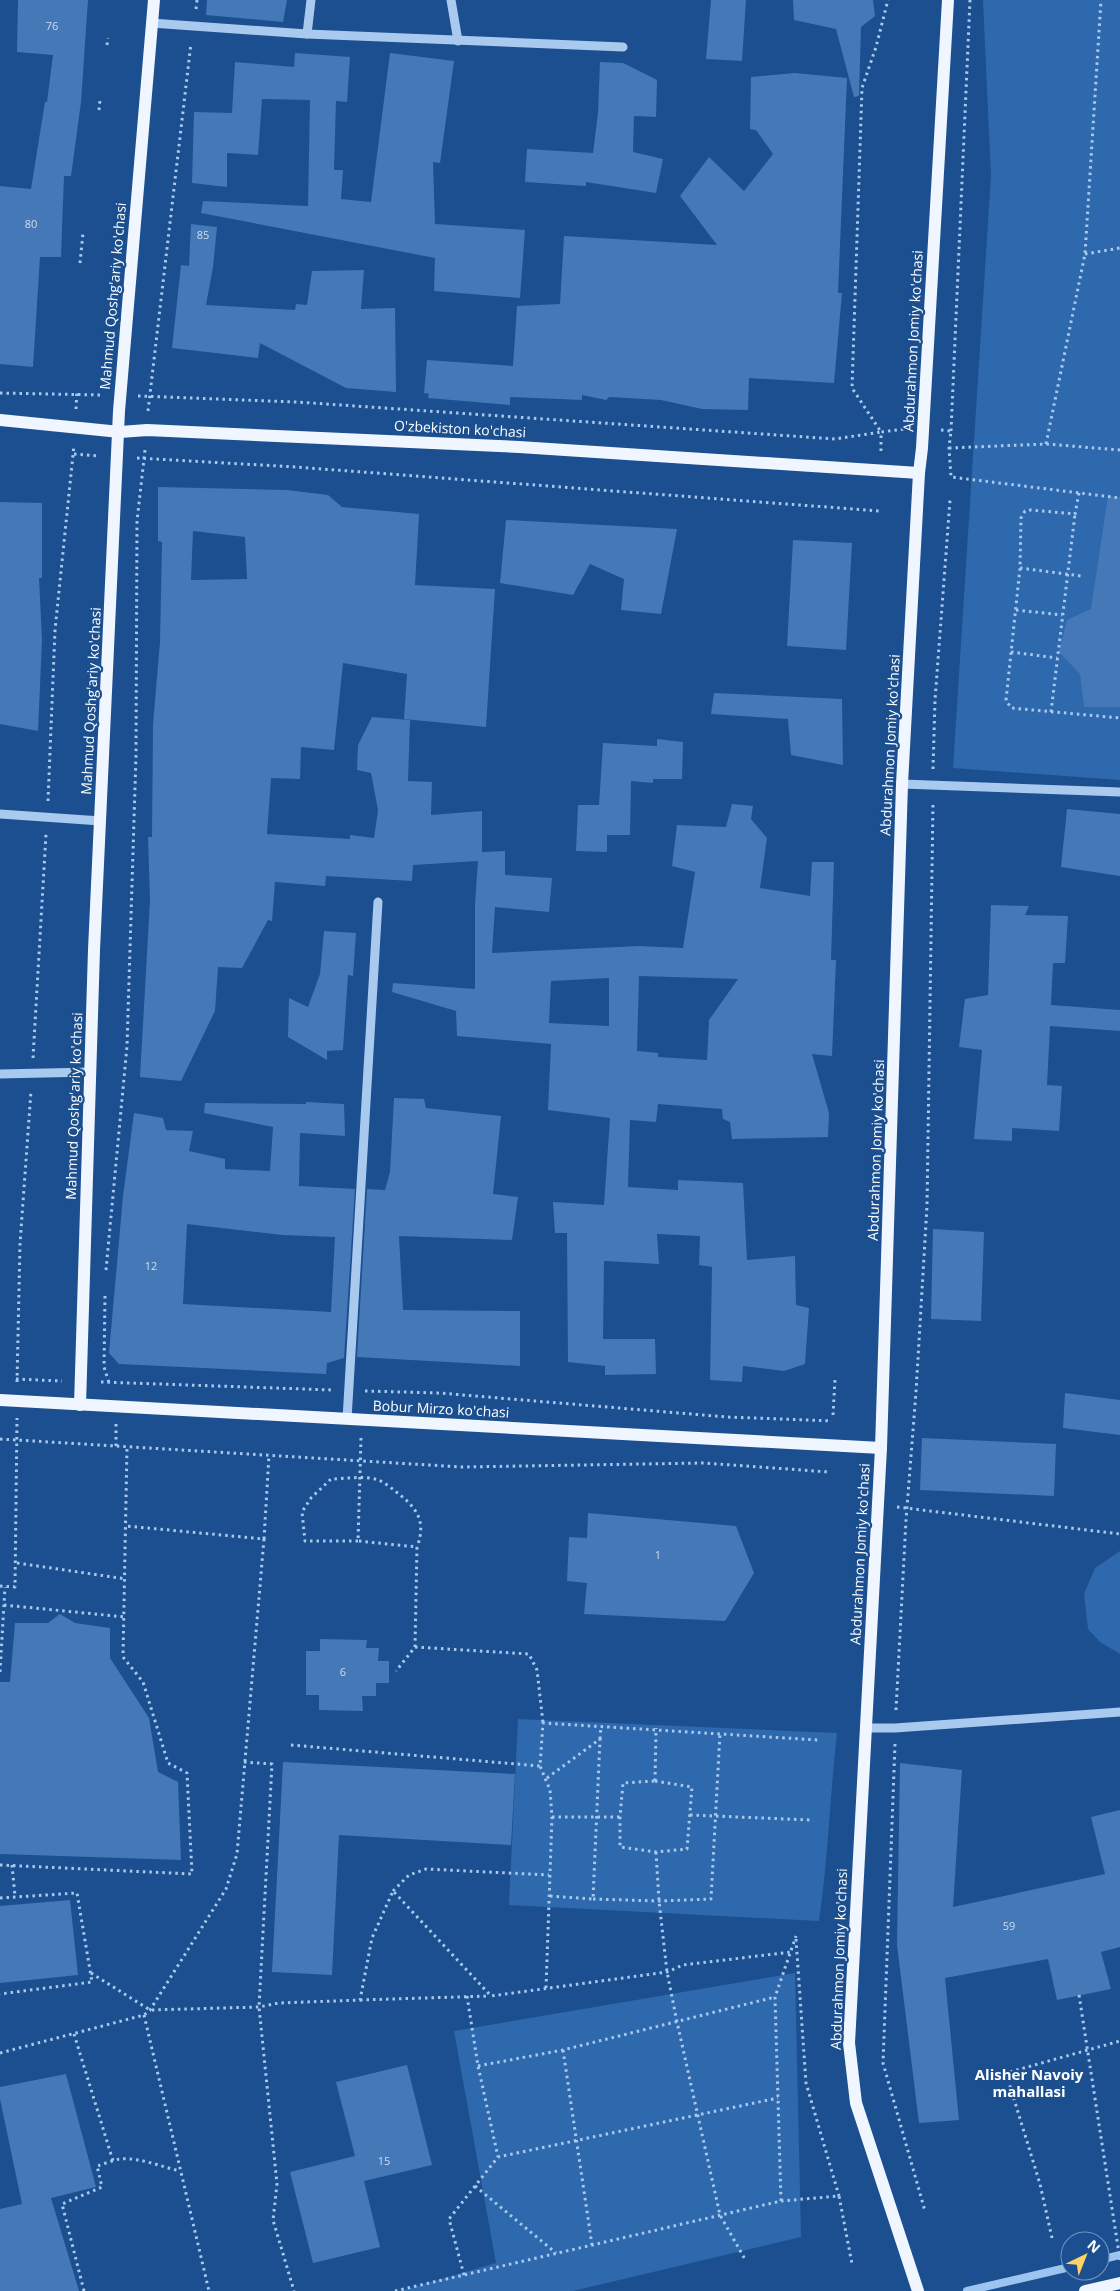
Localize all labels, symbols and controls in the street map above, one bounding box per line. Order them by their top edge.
house number: 76 [46,18,58,33]
street label: Mahmud Qoshg'ariy ko'chasi [95,202,130,390]
house number: 80 [25,216,37,231]
house number: 85 [197,227,209,242]
street label: Abdurahmon Jomiy ko'chasi [898,250,927,432]
street label: O'zbekiston ko'chasi [393,416,527,441]
street label: Mahmud Qoshg'ariy ko'chasi [76,607,105,795]
street label: Abdurahmon Jomiy ko'chasi [875,654,904,836]
street label: Mahmud Qoshg'ariy ko'chasi [61,1012,86,1200]
street label: Abdurahmon Jomiy ko'chasi [863,1059,888,1241]
house number: 12 [145,1258,157,1273]
street label: Bobur Mirzo ko'chasi [372,1395,510,1422]
street label: Abdurahmon Jomiy ko'chasi [845,1463,874,1645]
house number: 1 [655,1547,661,1562]
house number: 6 [340,1664,346,1679]
street label: Abdurahmon Jomiy ko'chasi [826,1868,851,2050]
house number: 59 [1003,1918,1015,1933]
district label: Alisher Navoiy mahallasi [975,2064,1084,2101]
house number: 15 [378,2153,390,2168]
north arrow [1060,2231,1110,2281]
text: N [1084,2235,1105,2257]

